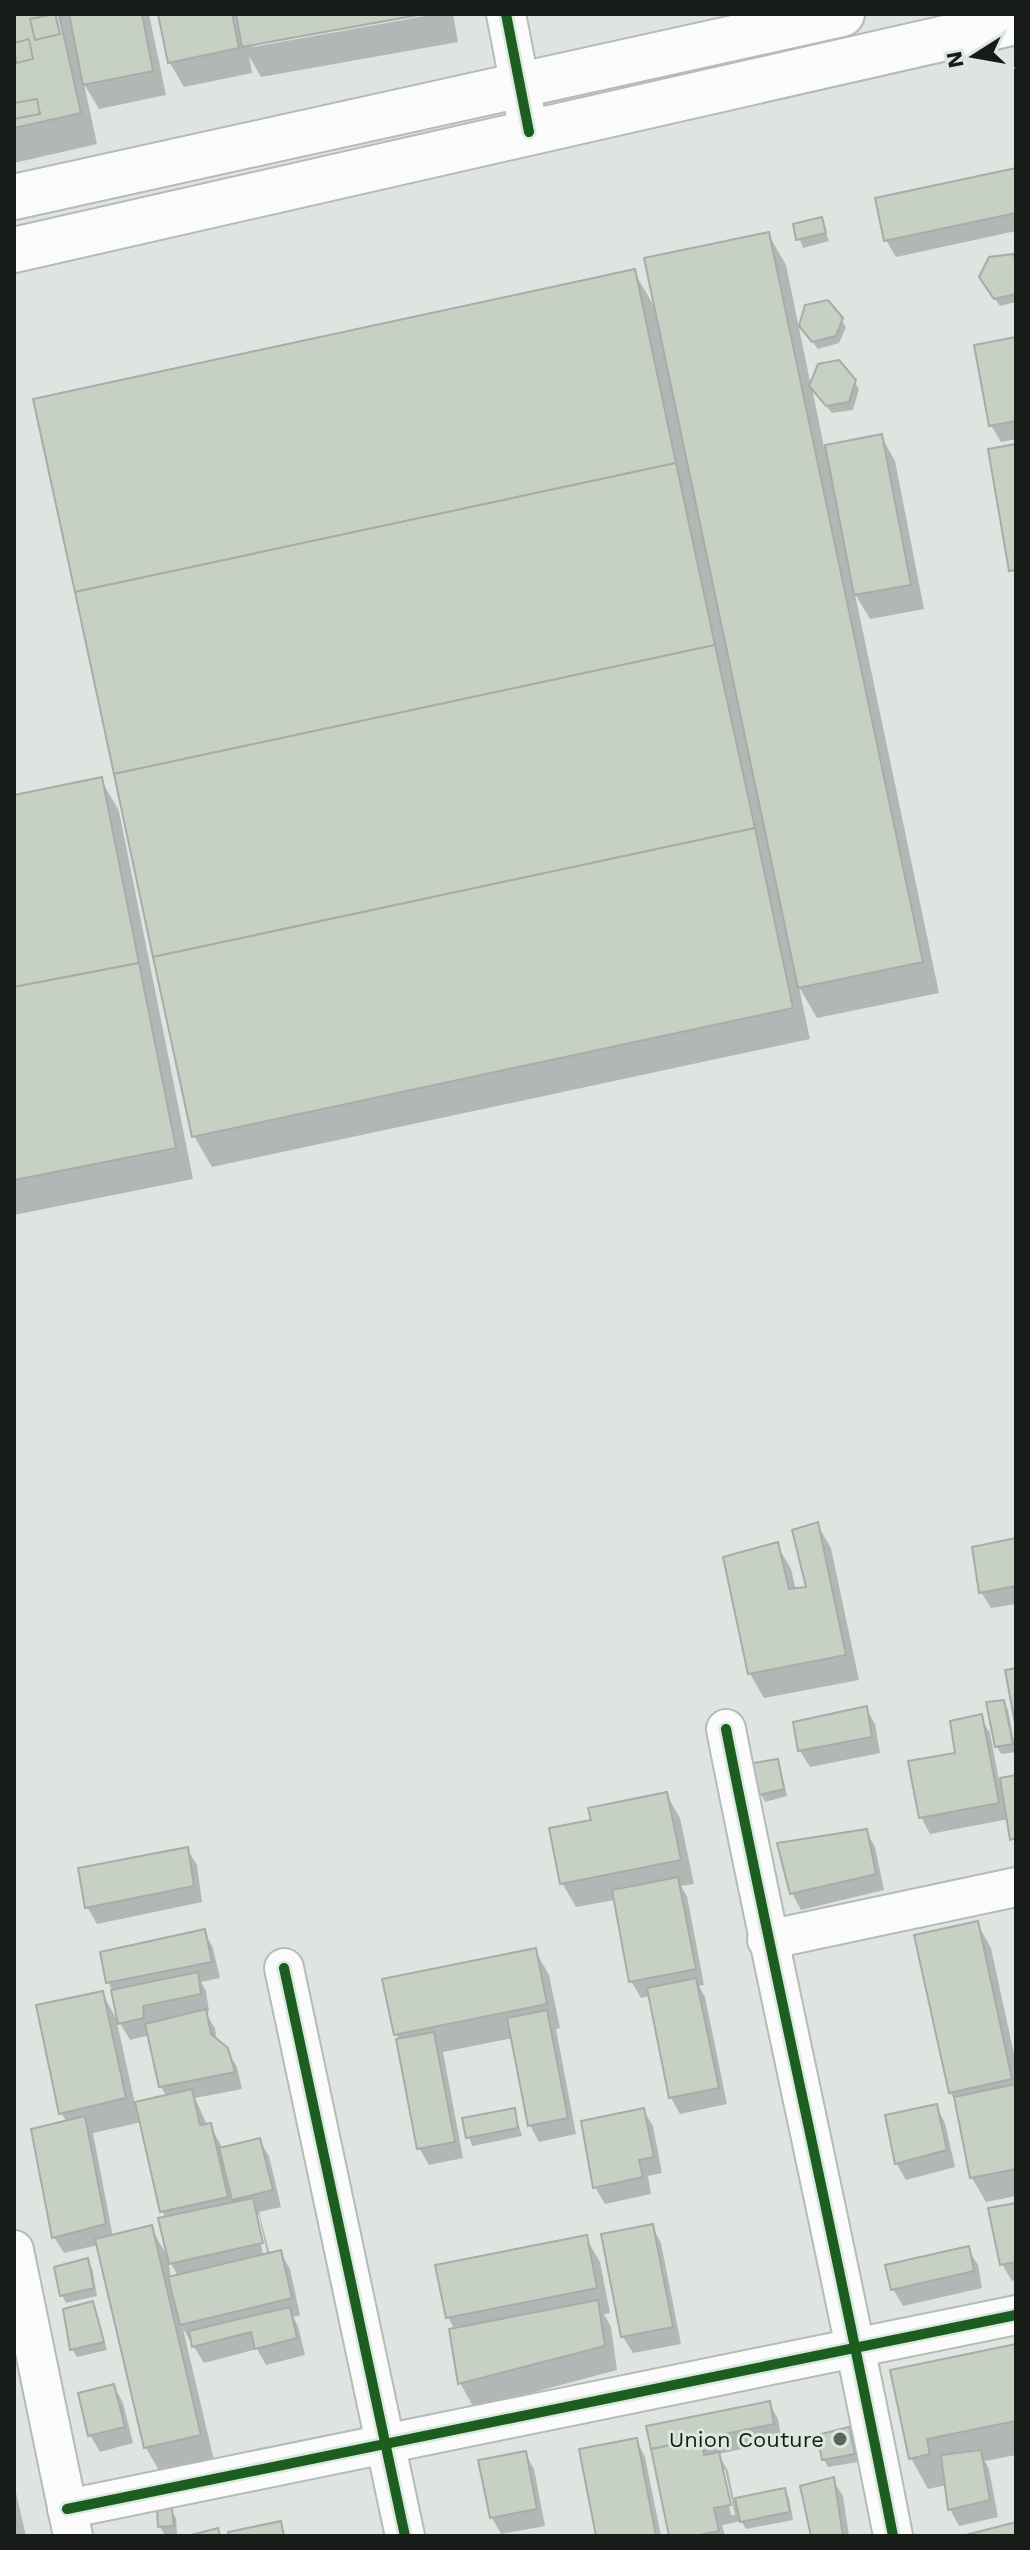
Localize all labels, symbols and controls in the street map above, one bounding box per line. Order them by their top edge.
north arrow [934,16,1014,96]
text: N [941,49,969,70]
place label: Union Couture [669,2427,824,2452]
marker: Union Couture [831,2430,849,2448]

